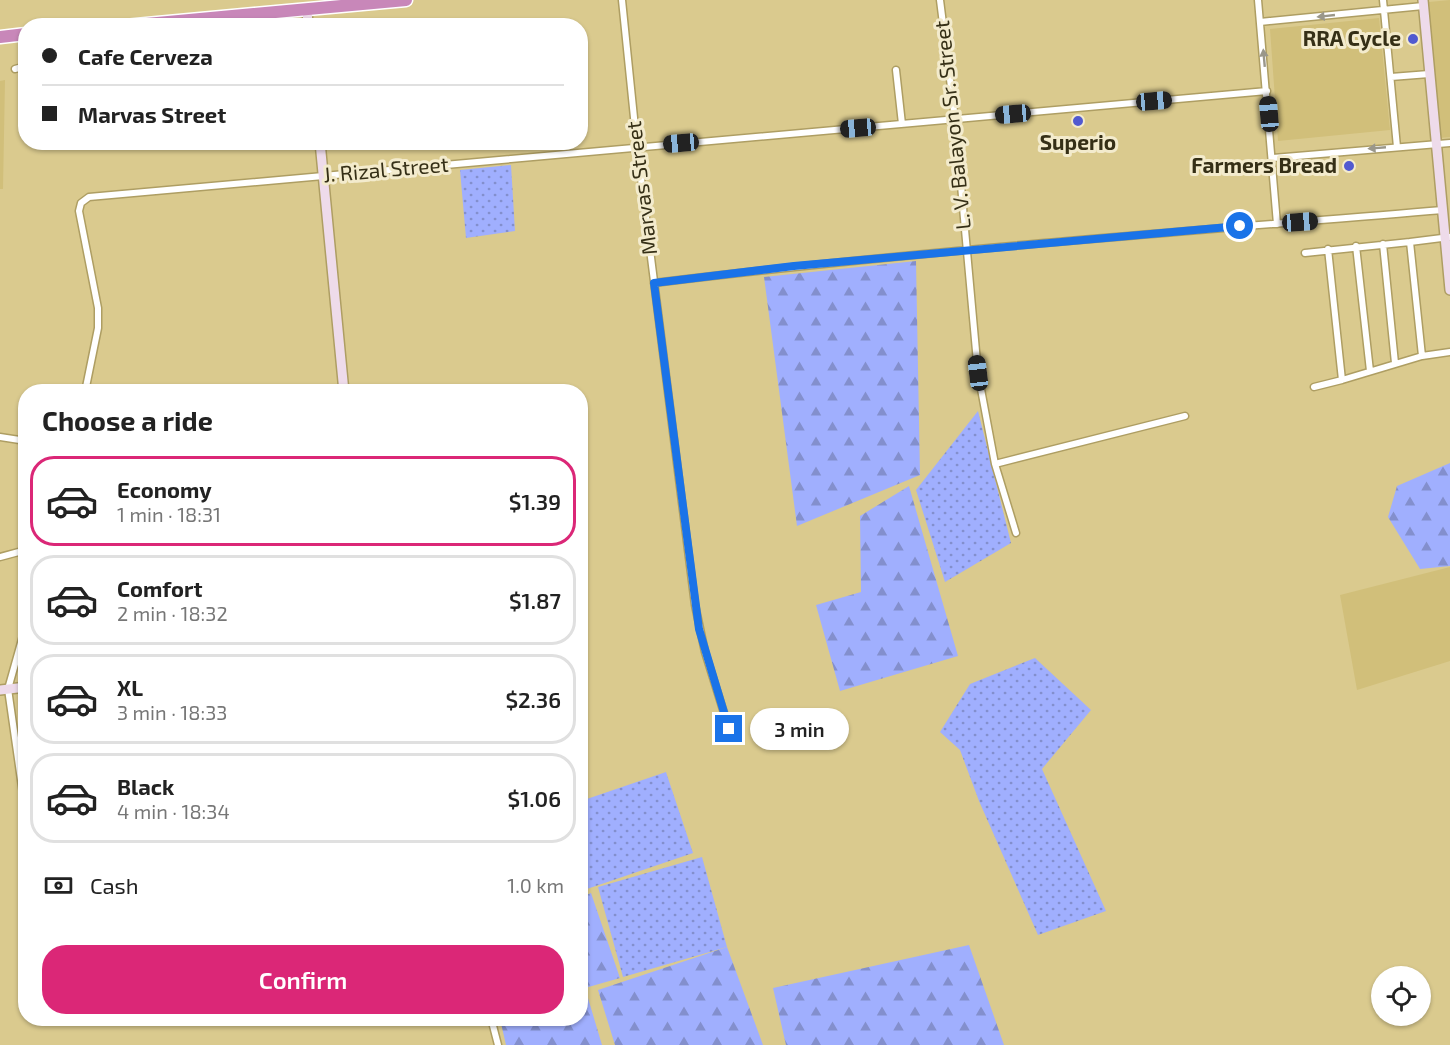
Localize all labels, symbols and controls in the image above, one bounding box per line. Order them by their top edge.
one-way arrow [1317,11,1336,20]
street label: L. V. Balayon Sr. Street [928,19,975,231]
place label: RRA Cycle [1303,25,1401,51]
marker: RRA Cycle [1406,32,1420,46]
text: Cafe Cerveza [78,43,213,69]
one-way arrow [1259,48,1269,67]
car [1135,90,1173,112]
car [1258,95,1280,133]
text: Marvas Street [78,101,226,127]
car [994,103,1032,125]
marker: Superio [1071,114,1085,128]
car [839,117,877,139]
street label: Marvas Street [620,120,661,257]
place label: Superio [1040,129,1116,154]
car [662,132,700,154]
one-way arrow [1368,144,1387,153]
street label: J. Rizal Street [322,151,450,186]
place label: Farmers Bread [1191,152,1337,177]
marker: Farmers Bread [1342,159,1356,173]
route start [1226,212,1253,239]
car [1281,212,1319,232]
car [967,354,989,392]
text: Choose a ride [42,404,213,436]
icon: car [45,474,99,528]
text: Economy [117,476,212,502]
text: $1.39 [509,488,561,514]
text: 1 min · 18:31 [117,502,221,526]
icon: car [45,573,99,627]
text: Comfort [117,575,202,601]
text: $1.87 [509,587,561,613]
text: 2 min · 18:32 [117,601,228,625]
icon: car [45,672,99,726]
text: XL [117,674,143,700]
text: $2.36 [505,686,561,712]
text: 3 min · 18:33 [117,700,227,724]
callout: 3 min [750,708,849,750]
route end [715,715,742,742]
text: 3 min [774,717,825,741]
icon: car [45,771,99,825]
text: Black [117,773,174,799]
text: $1.06 [508,785,561,811]
text: 4 min · 18:34 [117,799,230,823]
icon: cash [42,869,75,902]
text: Cash [90,872,139,898]
text: 1.0 km [507,873,564,897]
button: Confirm [42,945,564,1014]
map controls [1371,966,1431,1026]
button: locate [1371,966,1431,1026]

